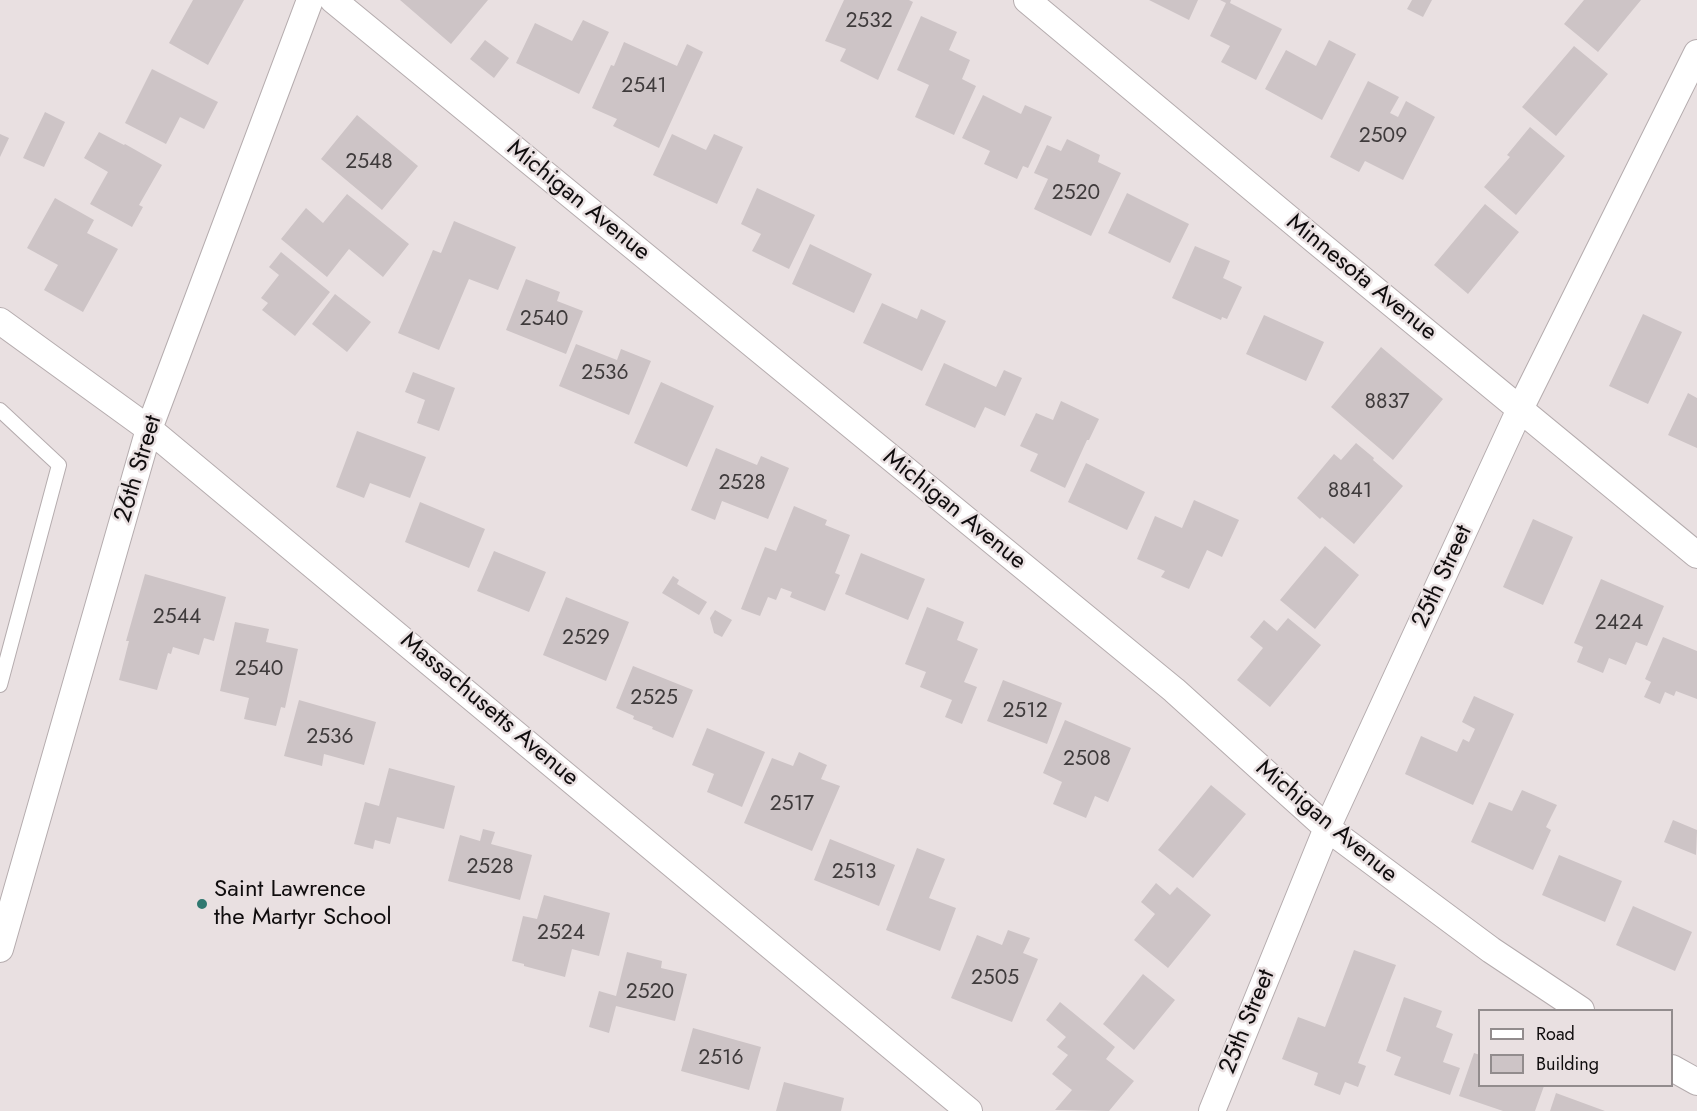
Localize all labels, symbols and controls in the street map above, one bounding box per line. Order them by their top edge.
house number: 2532 [845,9,893,35]
house number: 2541 [621,74,667,100]
house number: 2509 [1359,124,1407,150]
street label: Michigan Avenue [501,134,655,268]
house number: 2548 [345,150,393,176]
house number: 2520 [1052,181,1100,207]
street label: Minnesota Avenue [1280,209,1442,347]
house number: 2540 [520,307,568,333]
house number: 2536 [581,361,629,387]
house number: 8837 [1364,390,1410,416]
street label: 26th Street [109,412,169,526]
street label: Michigan Avenue [877,443,1031,577]
house number: 2528 [718,471,766,497]
house number: 8841 [1328,479,1372,505]
street label: 25th Street [1407,521,1479,633]
house number: 2544 [153,605,201,631]
house number: 2424 [1595,611,1643,637]
house number: 2529 [562,626,610,652]
street label: Massachusetts Avenue [394,627,584,793]
house number: 2540 [235,657,283,683]
house number: 2525 [630,686,678,712]
house number: 2512 [1002,699,1048,725]
house number: 2536 [306,725,354,751]
house number: 2508 [1063,747,1111,773]
street label: Michigan Avenue [1249,754,1403,890]
house number: 2517 [770,792,814,818]
house number: 2528 [466,855,514,881]
house number: 2513 [832,860,876,886]
place label: Saint Lawrence the Martyr School [214,876,392,932]
marker: Saint Lawrence the Martyr School [195,897,209,911]
house number: 2524 [537,921,585,947]
house number: 2505 [971,966,1019,992]
street label: 25th Street [1214,966,1282,1078]
house number: 2520 [626,980,674,1006]
legend [1478,1009,1673,1087]
text: Road [1536,1021,1575,1047]
house number: 2516 [698,1046,744,1072]
text: Building [1536,1051,1599,1077]

